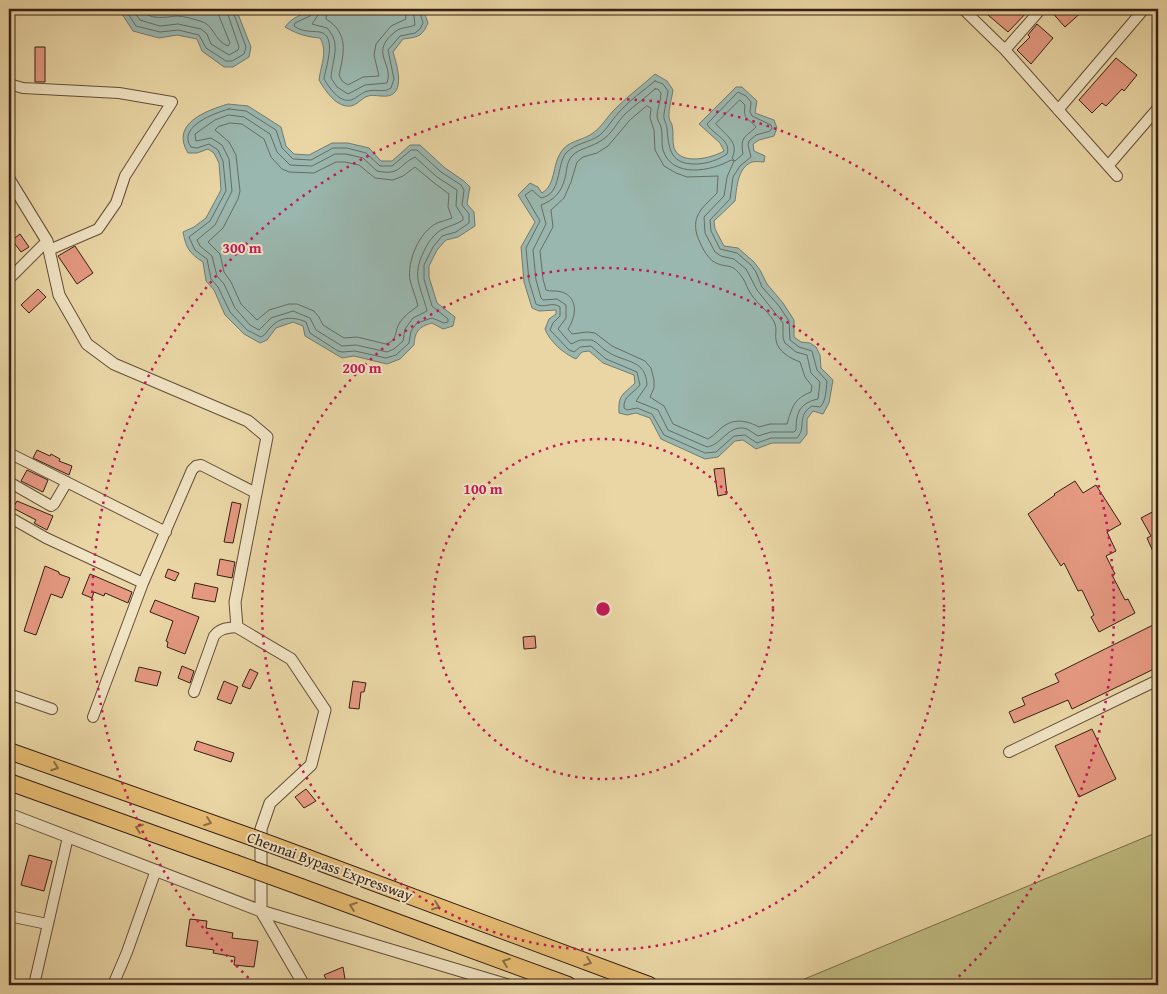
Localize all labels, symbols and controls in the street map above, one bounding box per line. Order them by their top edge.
text: 300 m [222,237,262,258]
text: 200 m [342,357,382,378]
text: 100 m [463,478,503,499]
centre of rings [594,600,612,618]
one-way arrow [50,761,58,771]
one-way arrow [203,816,212,826]
one-way arrow [136,824,144,834]
street label: Chennai Bypass Expressway [244,826,416,906]
one-way arrow [431,900,440,910]
one-way arrow [350,902,358,912]
one-way arrow [584,956,592,966]
one-way arrow [502,958,511,968]

